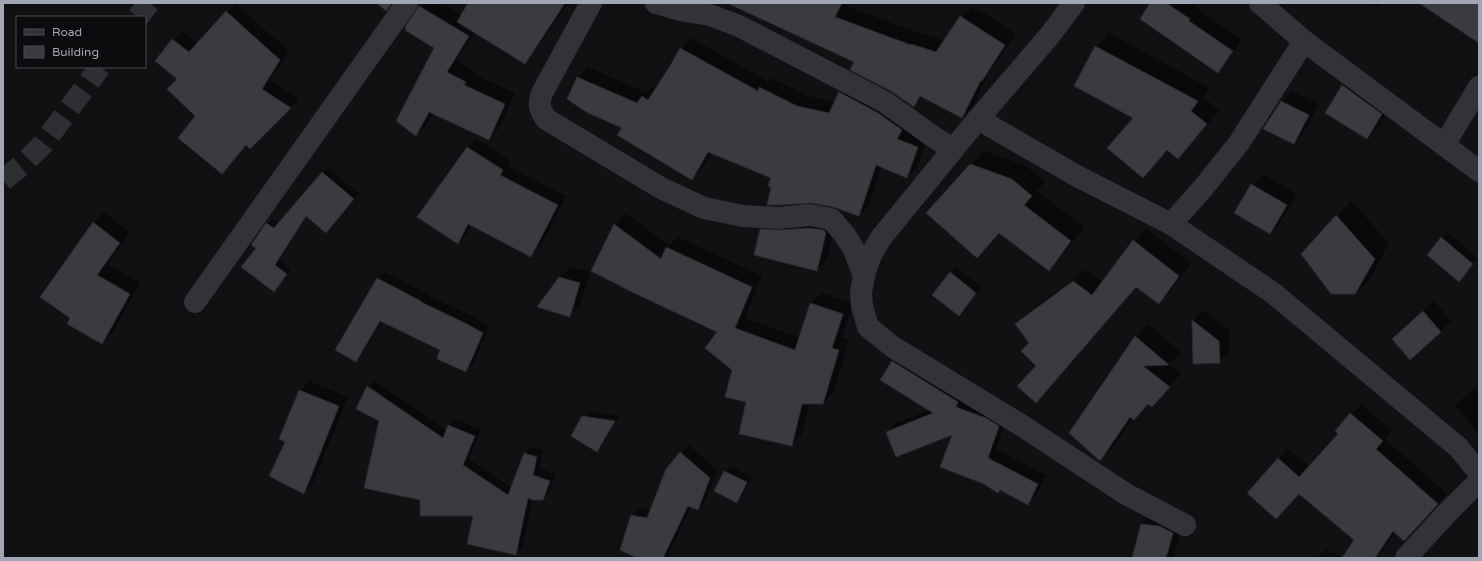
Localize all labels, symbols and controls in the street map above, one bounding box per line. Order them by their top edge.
legend [16,16,146,68]
text: Road [52,25,82,39]
text: Building [52,45,99,59]

